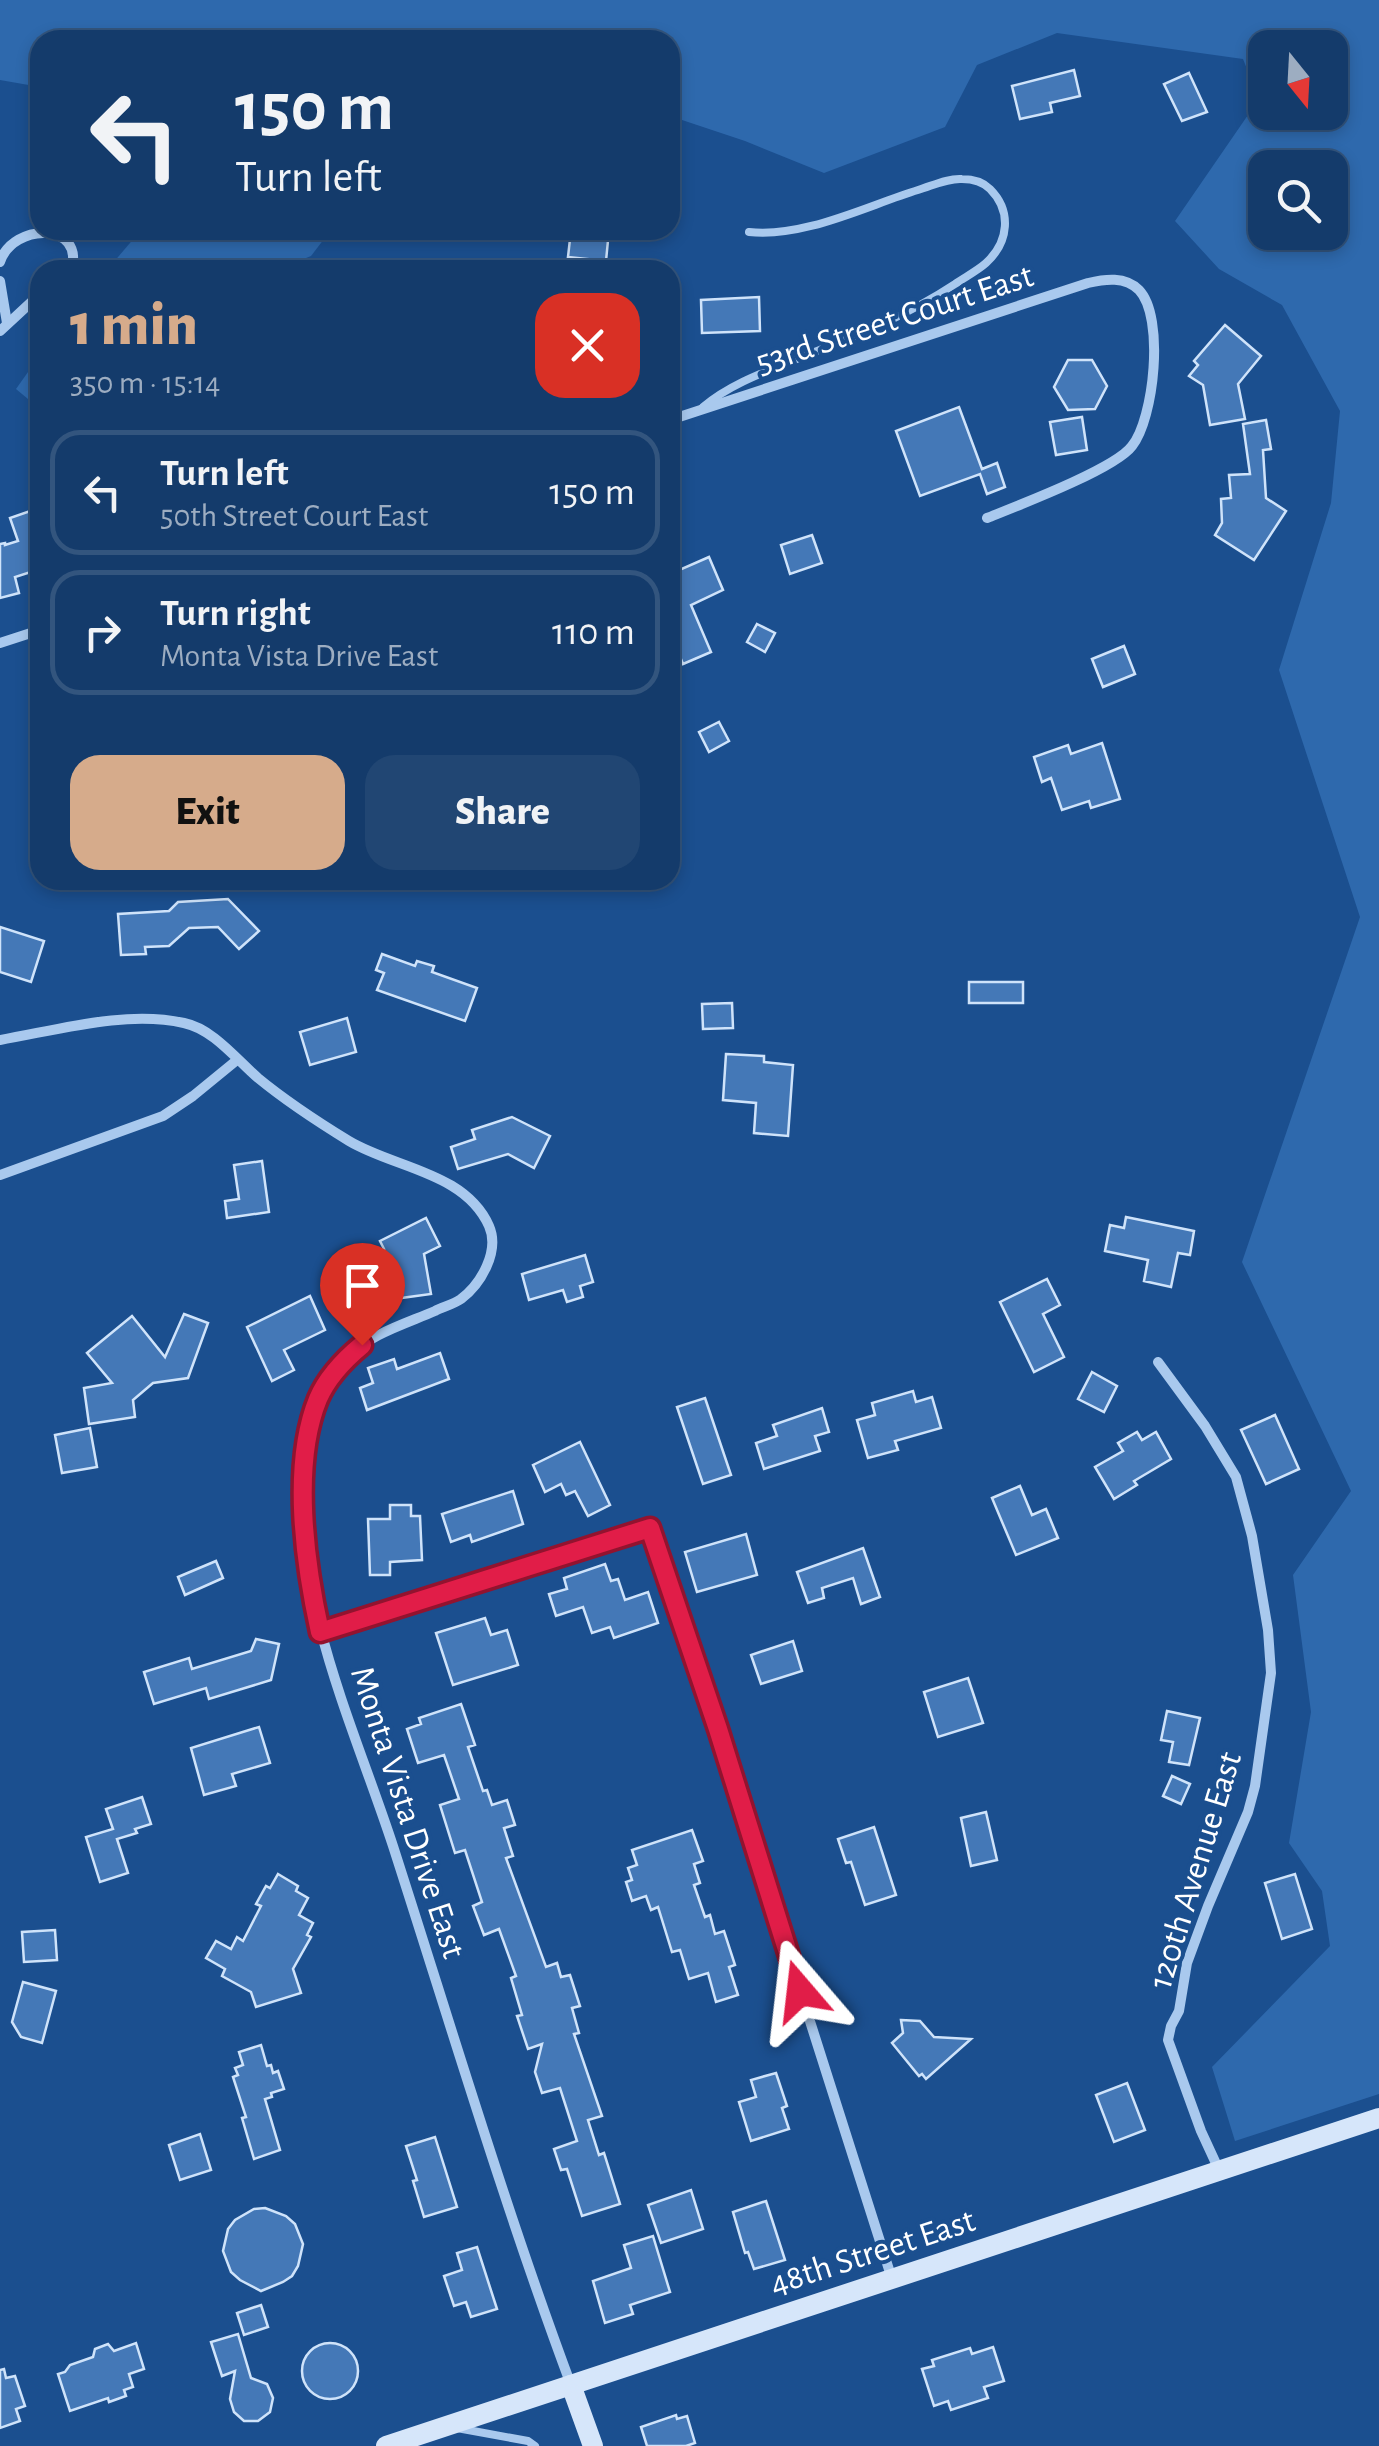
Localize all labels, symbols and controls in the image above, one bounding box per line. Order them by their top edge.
north arrow [1248,30,1348,130]
map controls [1248,30,1348,250]
icon: left [70,70,200,200]
text: 150 m [235,73,394,143]
button: search [1248,150,1348,250]
text: Turn left [235,155,382,200]
street label: 53rd Street Court East [751,258,1037,381]
button: close [535,293,640,398]
text: 1 min [70,296,198,356]
text: 350 m · 15:14 [70,367,220,399]
text: Turn left [160,455,288,493]
icon: left [75,465,130,520]
text: 150 m [549,474,635,512]
text: 50th Street Court East [160,500,428,532]
text: Turn right [160,595,310,633]
icon: right [75,605,130,660]
text: 110 m [552,614,635,652]
text: Monta Vista Drive East [160,640,438,672]
button: Exit [70,755,345,870]
button: Share [365,755,640,870]
pin [320,1243,405,1346]
icon: arrive [335,1258,390,1313]
street label: Monta Vista Drive East [344,1662,471,1963]
street label: 120th Avenue East [1143,1748,1248,1993]
position arrow [748,1939,852,2043]
street label: 48th Street East [766,2203,979,2302]

